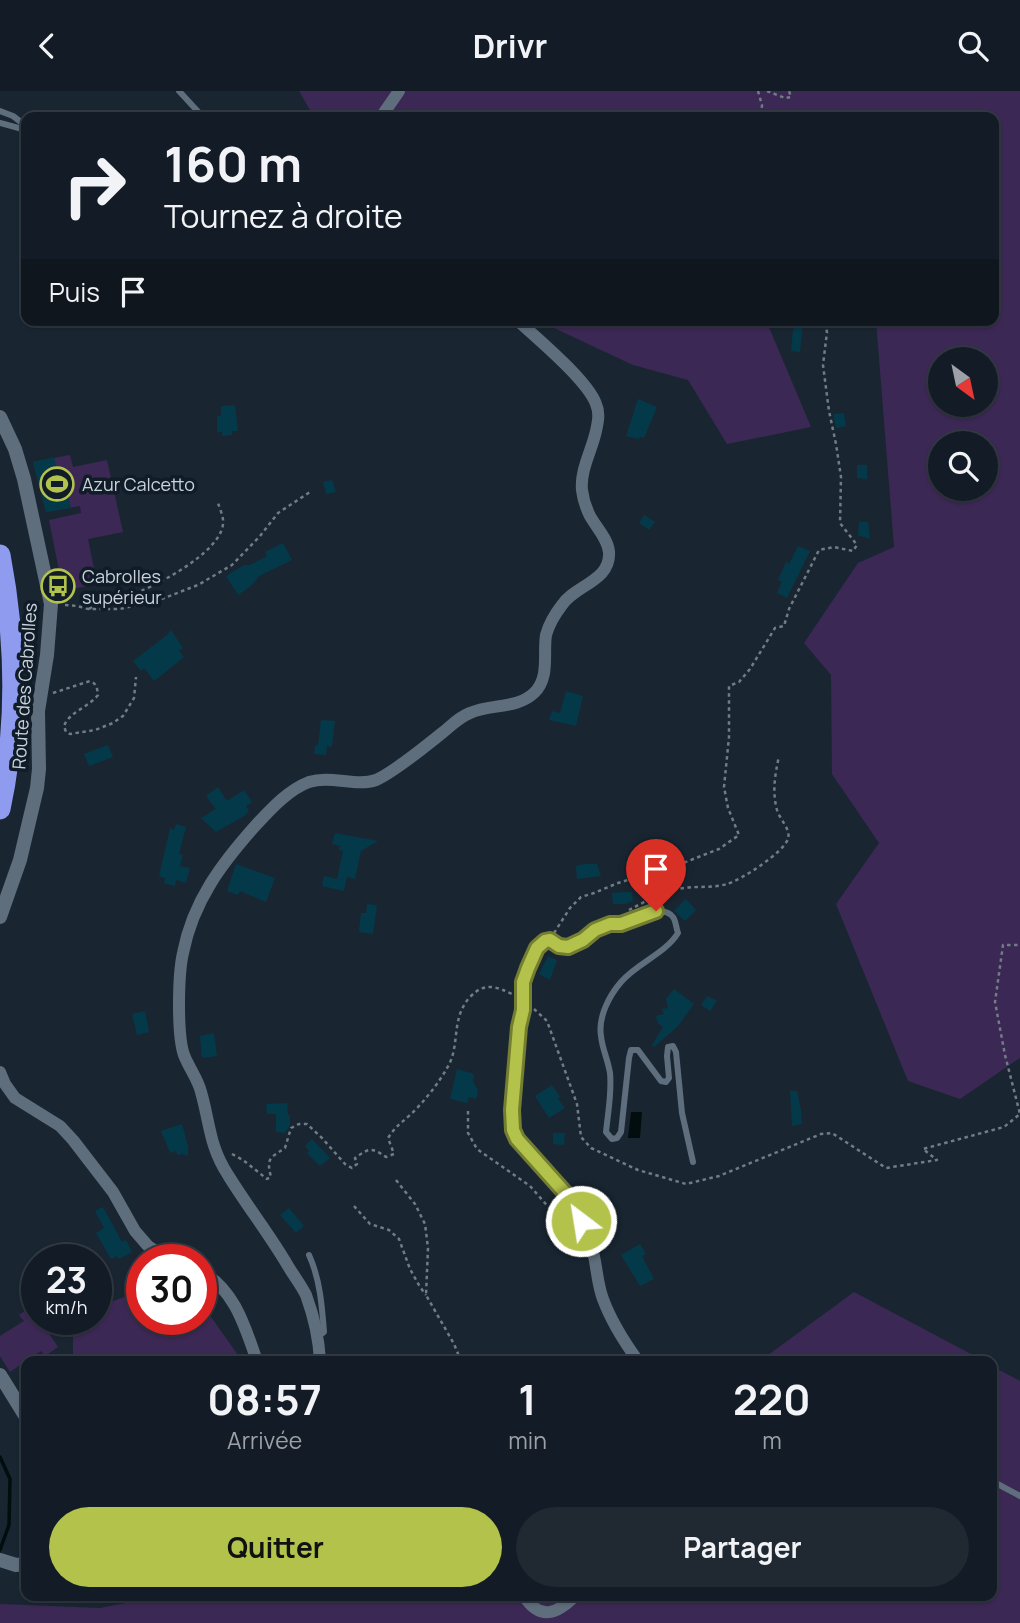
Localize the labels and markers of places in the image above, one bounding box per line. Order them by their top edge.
sports icon: Azur Calcetto [38,465,76,503]
place label: Azur Calcetto [82,472,195,496]
place label: Cabrolles supérieur [82,564,162,609]
bus stop icon: Cabrolles supérieur [39,567,77,605]
pin [626,839,686,911]

